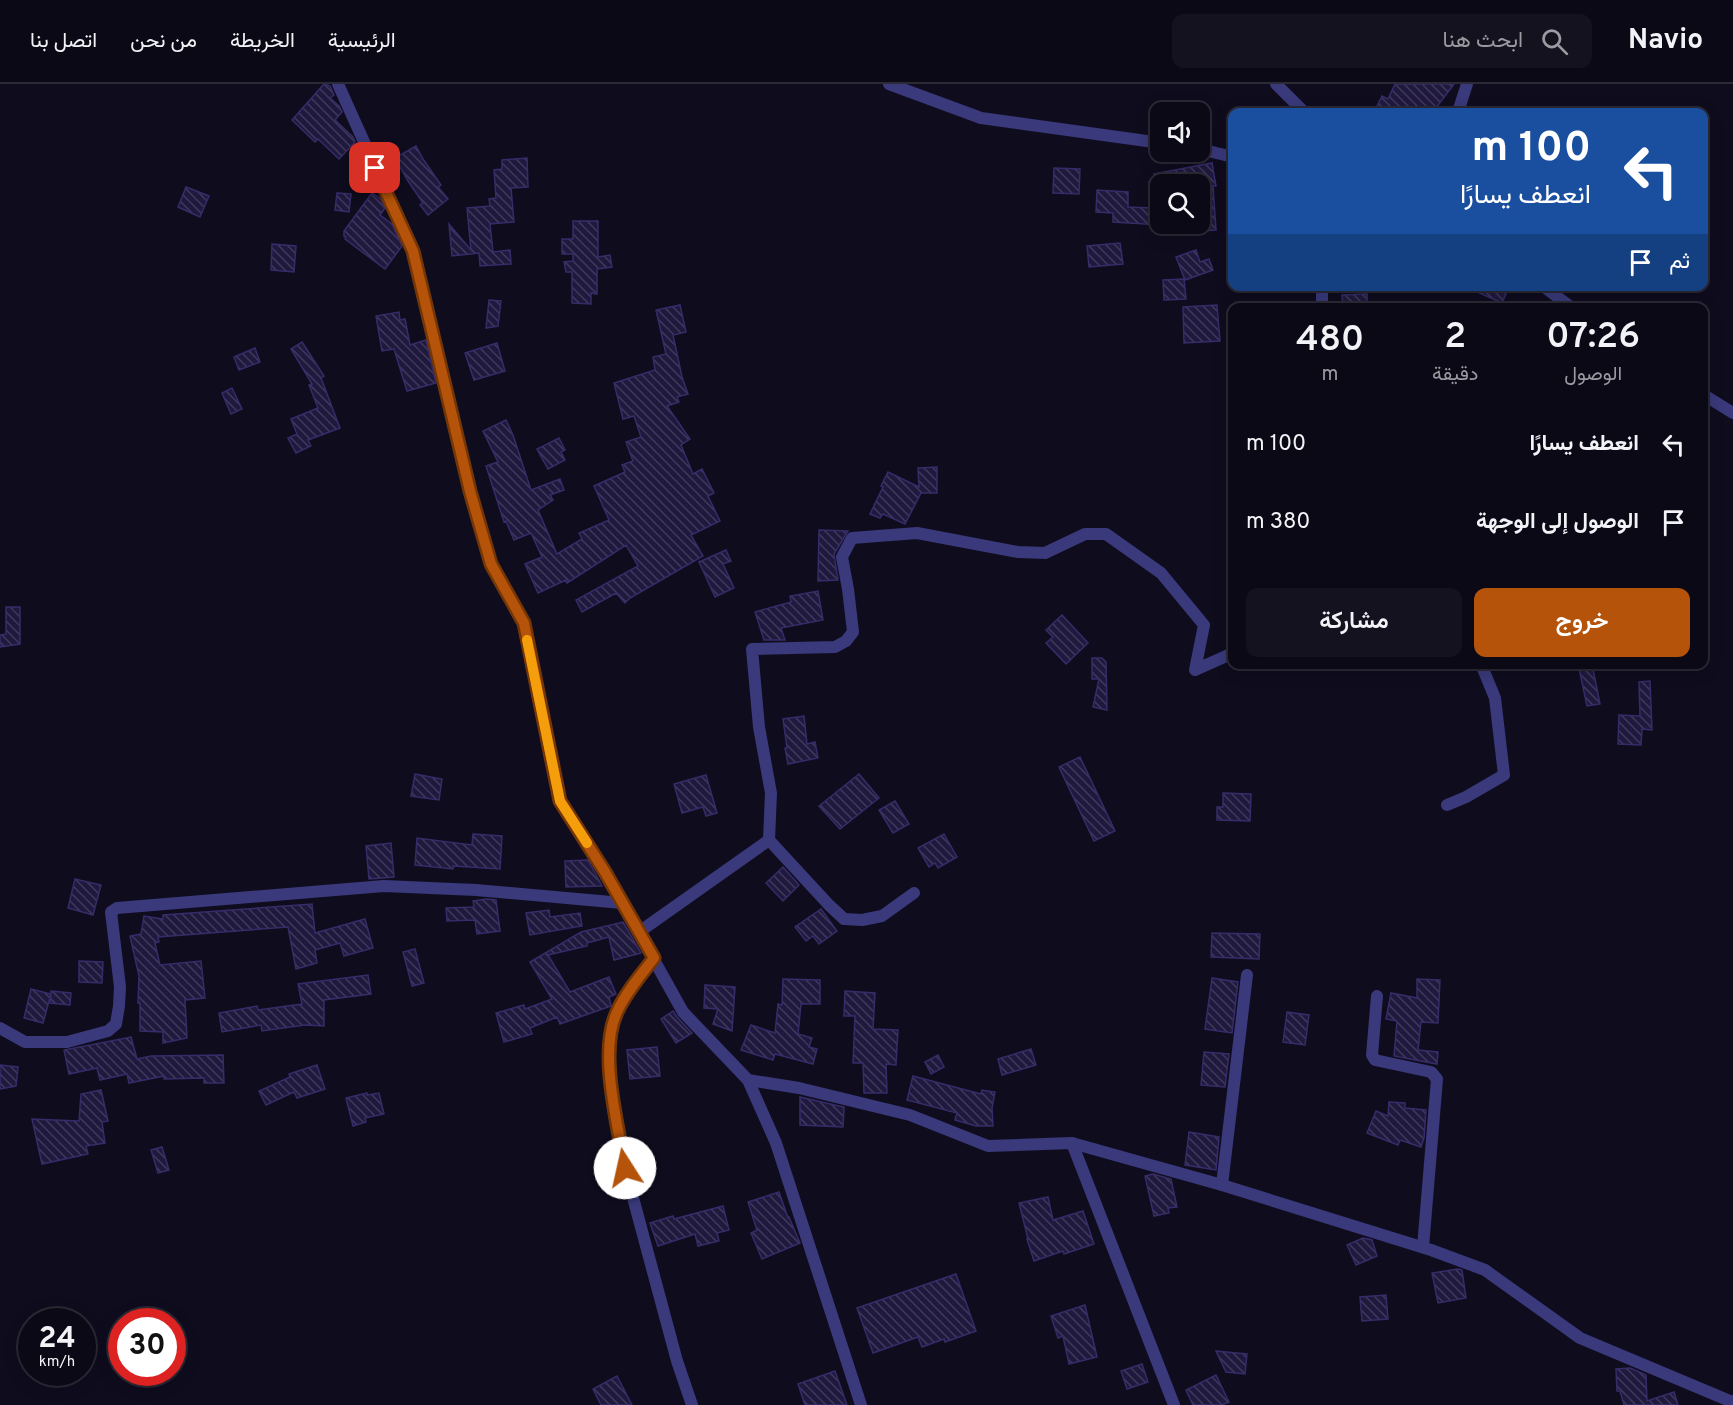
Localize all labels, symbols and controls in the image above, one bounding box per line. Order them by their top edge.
search box [1172,14,1592,68]
text: Navio [1628,23,1703,59]
icon: search [1538,25,1571,58]
text: اتصل بنا [30,28,97,55]
text: من نحن [130,28,197,55]
text: الخريطة [230,28,295,55]
text: الرئيسية [328,28,396,55]
text: ابحث هنا [1442,28,1523,55]
map controls [1150,102,1210,234]
button: sound [1150,102,1210,162]
text: 100 m [1472,123,1591,176]
icon: left [1612,132,1690,210]
pin [349,142,400,193]
icon: arrive [358,151,391,184]
button: search [1150,174,1210,234]
text: انعطف يسارًا [1460,179,1591,213]
icon: arrive [1624,246,1657,279]
text: ثم [1669,249,1690,276]
text: 2 [1444,315,1466,361]
text: 07:26 [1546,315,1640,361]
text: 480 [1296,318,1364,364]
text: m [1322,362,1339,388]
text: دقيقة [1432,362,1478,388]
text: الوصول [1564,362,1622,388]
icon: left [1657,428,1690,461]
text: 100 m [1246,431,1306,458]
text: انعطف يسارًا [1529,431,1639,458]
icon: arrive [1657,506,1690,539]
text: 380 m [1246,509,1310,536]
text: الوصول إلى الوجهة [1476,509,1639,536]
button: مشاركة [1246,588,1462,657]
button: خروج [1474,588,1690,657]
position arrow [593,1136,657,1200]
speed limit sign: 30 [108,1308,186,1386]
text: 24 [38,1321,76,1358]
text: km/h [39,1353,75,1372]

